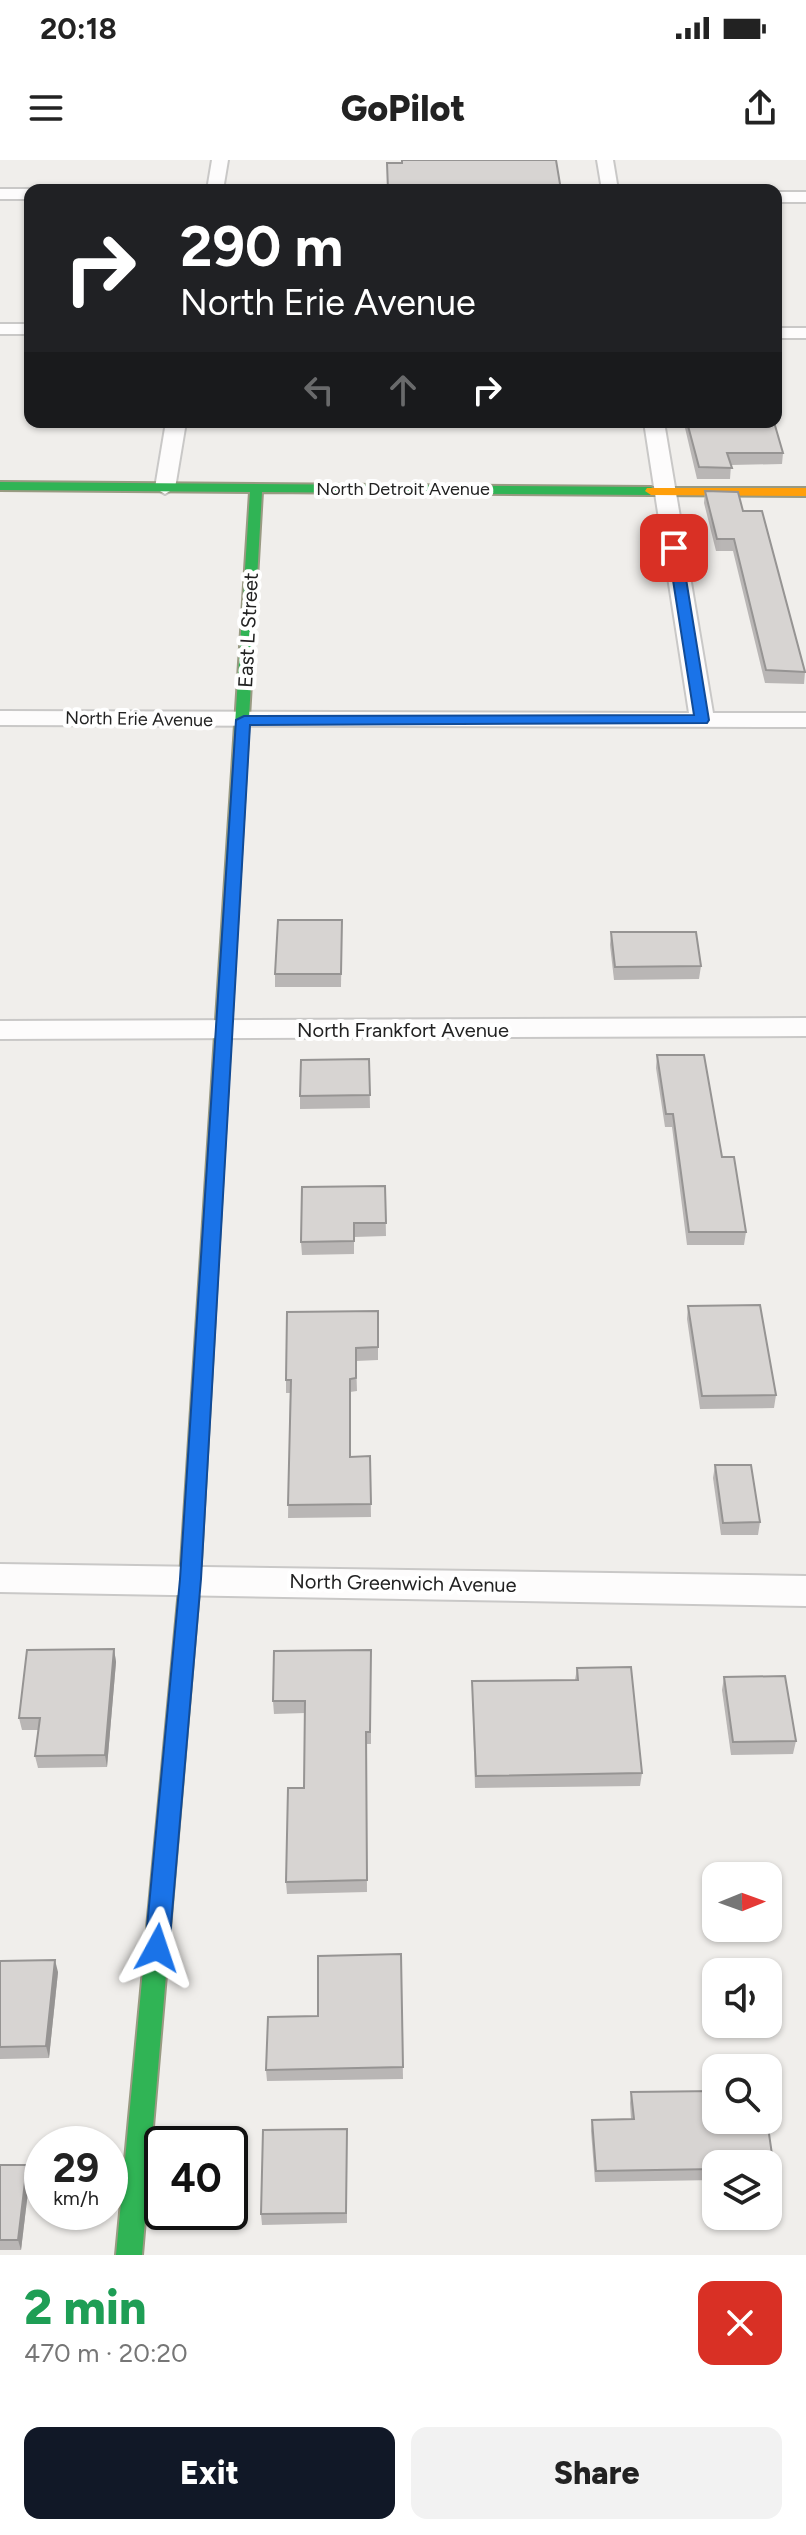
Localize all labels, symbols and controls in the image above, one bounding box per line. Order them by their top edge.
text: 20:18 [40,10,117,47]
icon: menu [24,86,68,130]
icon: share [738,86,782,130]
text: GoPilot [341,87,465,130]
text: 290 m [180,213,343,280]
icon: right [48,216,152,320]
text: North Erie Avenue [180,281,476,324]
icon: left [297,368,341,412]
icon: ahead [381,368,425,412]
icon: right [465,368,509,412]
street label: North Detroit Avenue [316,478,490,500]
pin [640,514,708,582]
icon: arrive [652,526,696,570]
street label: East L Street [233,572,263,688]
street label: North Erie Avenue [65,707,213,731]
street label: North Frankfort Avenue [297,1018,509,1042]
street label: North Greenwich Avenue [289,1569,517,1597]
north arrow [702,1862,782,1942]
map controls [702,1862,782,2230]
position arrow [115,1906,199,1990]
button: sound [702,1958,782,2038]
button: search [702,2054,782,2134]
speed limit sign: 40 [144,2126,248,2230]
text: 29 [53,2144,99,2192]
button: layers [702,2150,782,2230]
text: km/h [53,2186,99,2210]
text: 2 min [24,2278,147,2336]
button: close [698,2281,782,2365]
text: 470 m · 20:20 [24,2337,188,2369]
button: Exit [24,2427,395,2519]
button: Share [411,2427,782,2519]

